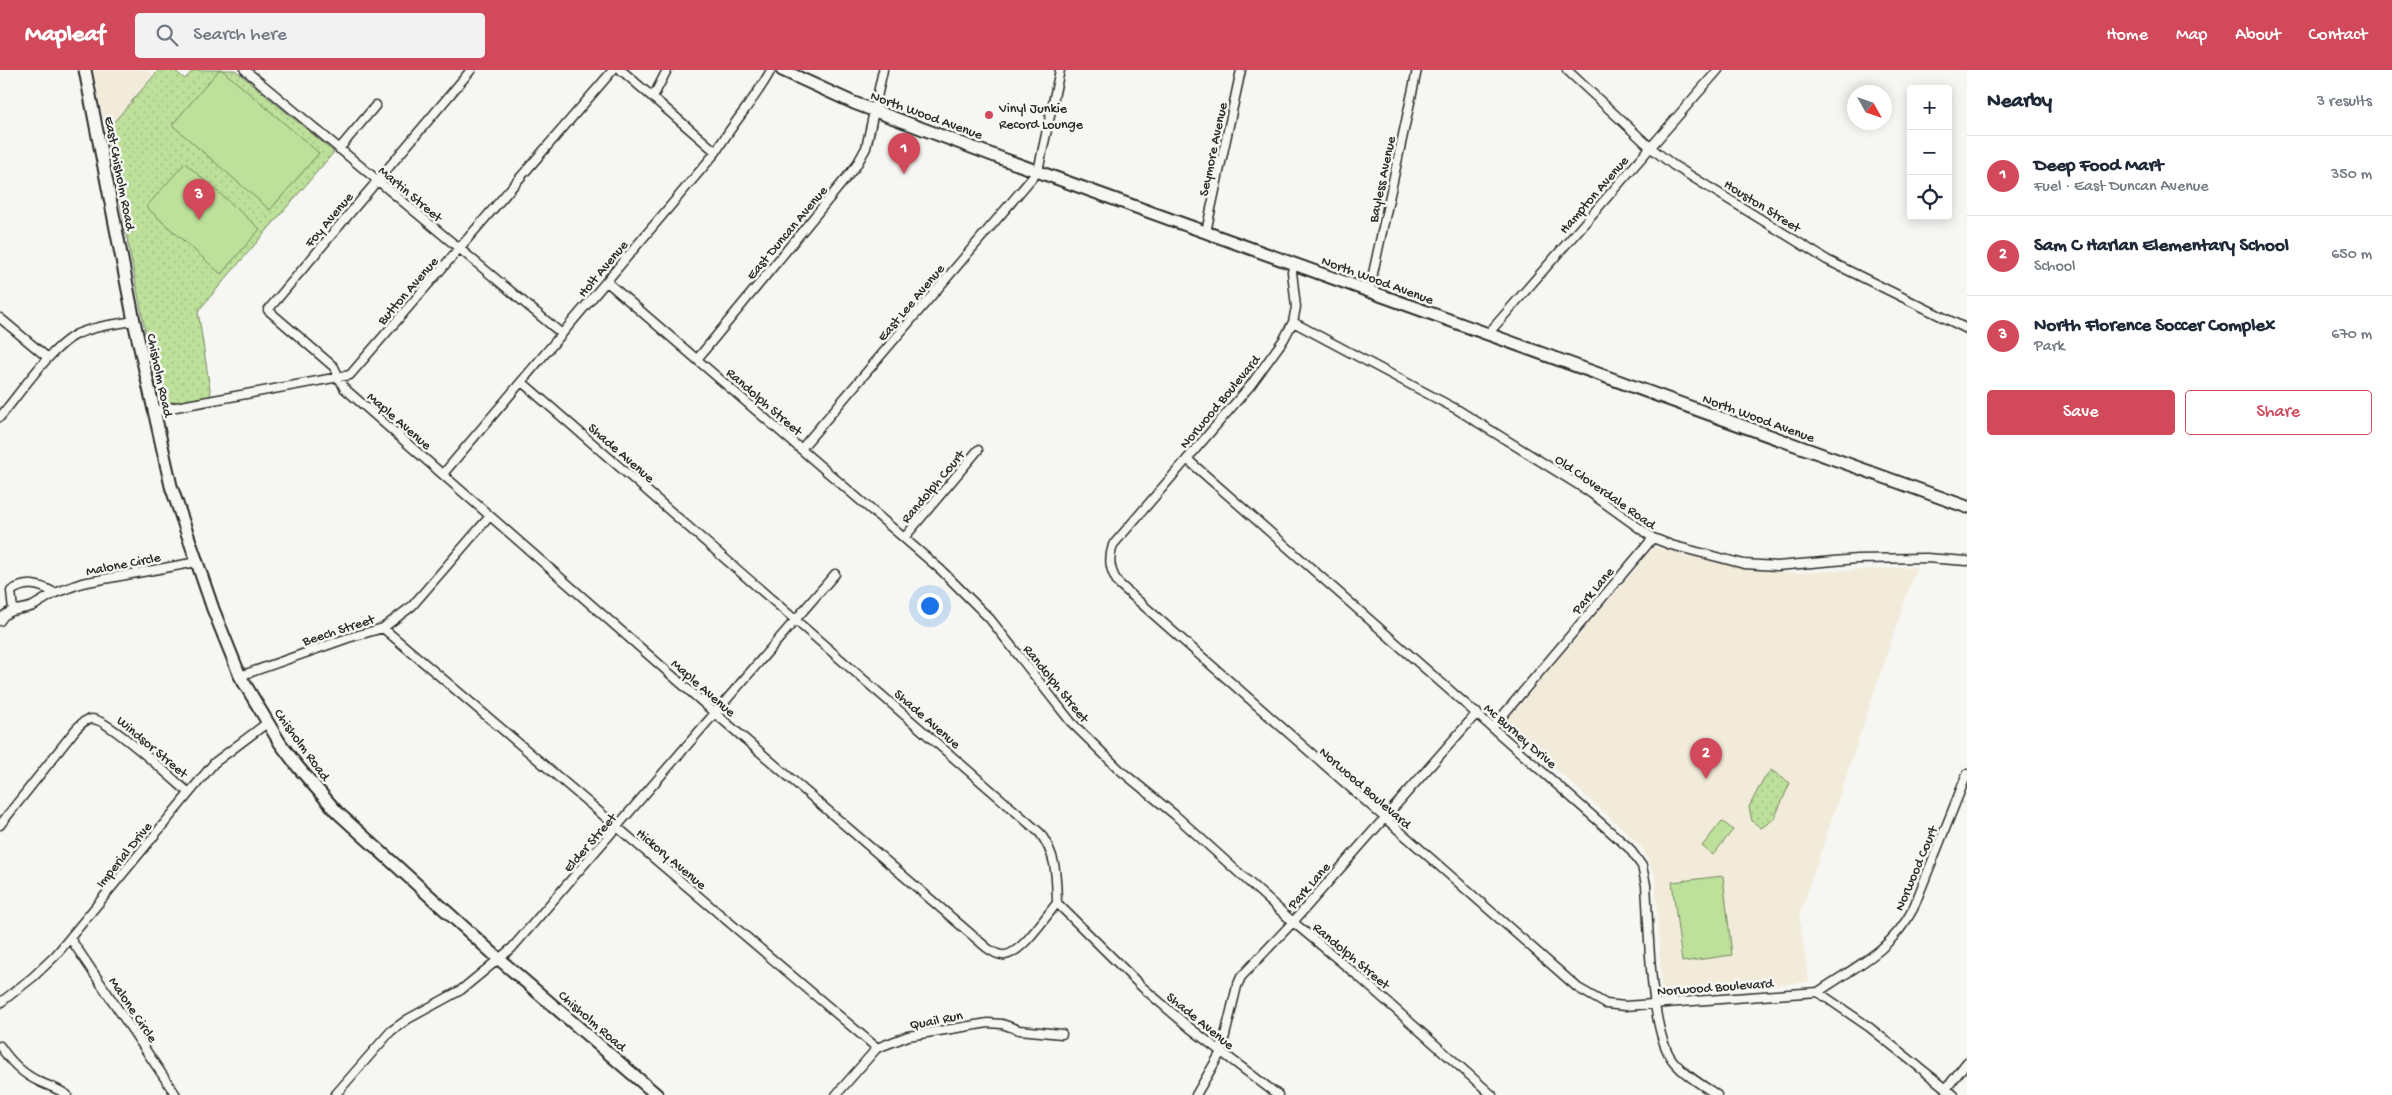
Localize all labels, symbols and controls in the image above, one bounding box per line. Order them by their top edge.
search box [135,13,485,58]
text: Mapleaf [25,21,105,50]
icon: search [153,21,181,49]
text: Search here [193,24,287,47]
text: Home [2106,25,2148,46]
text: Map [2176,25,2207,46]
text: About [2235,25,2281,46]
text: Contact [2309,25,2367,46]
north arrow [1847,85,1892,130]
map controls [1907,85,1952,220]
button: + [1907,85,1952,130]
street label: North Wood Avenue [868,88,985,145]
text: Nearby [1987,90,2052,115]
text: 3 results [2317,93,2372,112]
street label: Seymore Avenue [1196,100,1233,198]
place label: Vinyl Junkie Record Lounge [998,101,1084,134]
marker: Vinyl Junkie Record Lounge [983,109,995,121]
street label: East Chisholm Road [99,115,138,234]
button: − [1907,130,1952,175]
pin: 1 [888,133,920,174]
street label: Bayless Avenue [1366,134,1401,225]
street label: Hampton Avenue [1556,153,1634,238]
text: Deep Food Mart [2034,155,2163,178]
street label: Martin Street [374,163,446,227]
text: 1 [2000,166,2006,185]
text: 350 m [2331,166,2372,185]
button: locate [1907,175,1952,220]
street label: Houston Street [1720,177,1804,238]
text: Fuel · East Duncan Avenue [2034,178,2209,197]
pin: 3 [183,179,215,220]
street label: East Duncan Avenue [744,183,833,284]
street label: Foy Avenue [301,189,358,252]
text: Sam C Harlan Elementary School [2034,235,2289,258]
street label: Holt Avenue [575,237,633,302]
text: 2 [1999,246,2007,265]
text: 650 m [2331,246,2372,265]
street label: North Wood Avenue [1319,253,1436,310]
street label: Button Avenue [374,254,444,330]
text: School [2034,258,2076,277]
street label: East Lee Avenue [875,261,950,346]
text: North Florence Soccer Complex [2034,315,2275,338]
text: 3 [1999,326,2007,345]
text: 670 m [2331,326,2372,345]
street label: Chisholm Road [141,332,176,421]
text: Park [2034,338,2065,357]
street label: Norwood Boulevard [1177,351,1266,453]
street label: Randolph Street [722,365,806,441]
street label: Maple Avenue [363,389,435,455]
button: Save [1987,390,2175,435]
button: Share [2185,390,2372,435]
street label: North Wood Avenue [1700,391,1817,448]
street label: Shade Avenue [584,420,658,488]
street label: Randolph Court [898,447,970,528]
street label: Old Cloverdale Road [1551,452,1660,535]
street label: Malone Circle [85,550,163,581]
street label: Park Lane [1569,564,1619,620]
your location [917,593,943,619]
street label: Beech Street [300,611,378,651]
street label: Randolph Street [1018,642,1092,728]
street label: Maple Avenue [667,656,739,722]
street label: Shade Avenue [890,686,964,754]
street label: Mc Burney Drive [1479,701,1560,774]
street label: Chisholm Road [269,706,334,786]
street label: Windsor Street [112,713,191,783]
pin: 2 [1690,738,1722,779]
street label: Norwood Boulevard [1315,744,1415,835]
street label: Elder Street [561,810,622,877]
street label: Imperial Drive [93,819,157,892]
street label: Norwood Court [1892,823,1943,914]
street label: Hickory Avenue [632,826,710,895]
street label: Park Lane [1284,859,1335,914]
street label: Randolph Street [1308,920,1393,995]
street label: Malone Circle [104,974,161,1047]
street label: Norwood Boulevard [1656,976,1776,1001]
street label: Chisholm Road [554,988,630,1057]
street label: Shade Avenue [1162,989,1237,1055]
street label: Quail Run [908,1008,965,1035]

